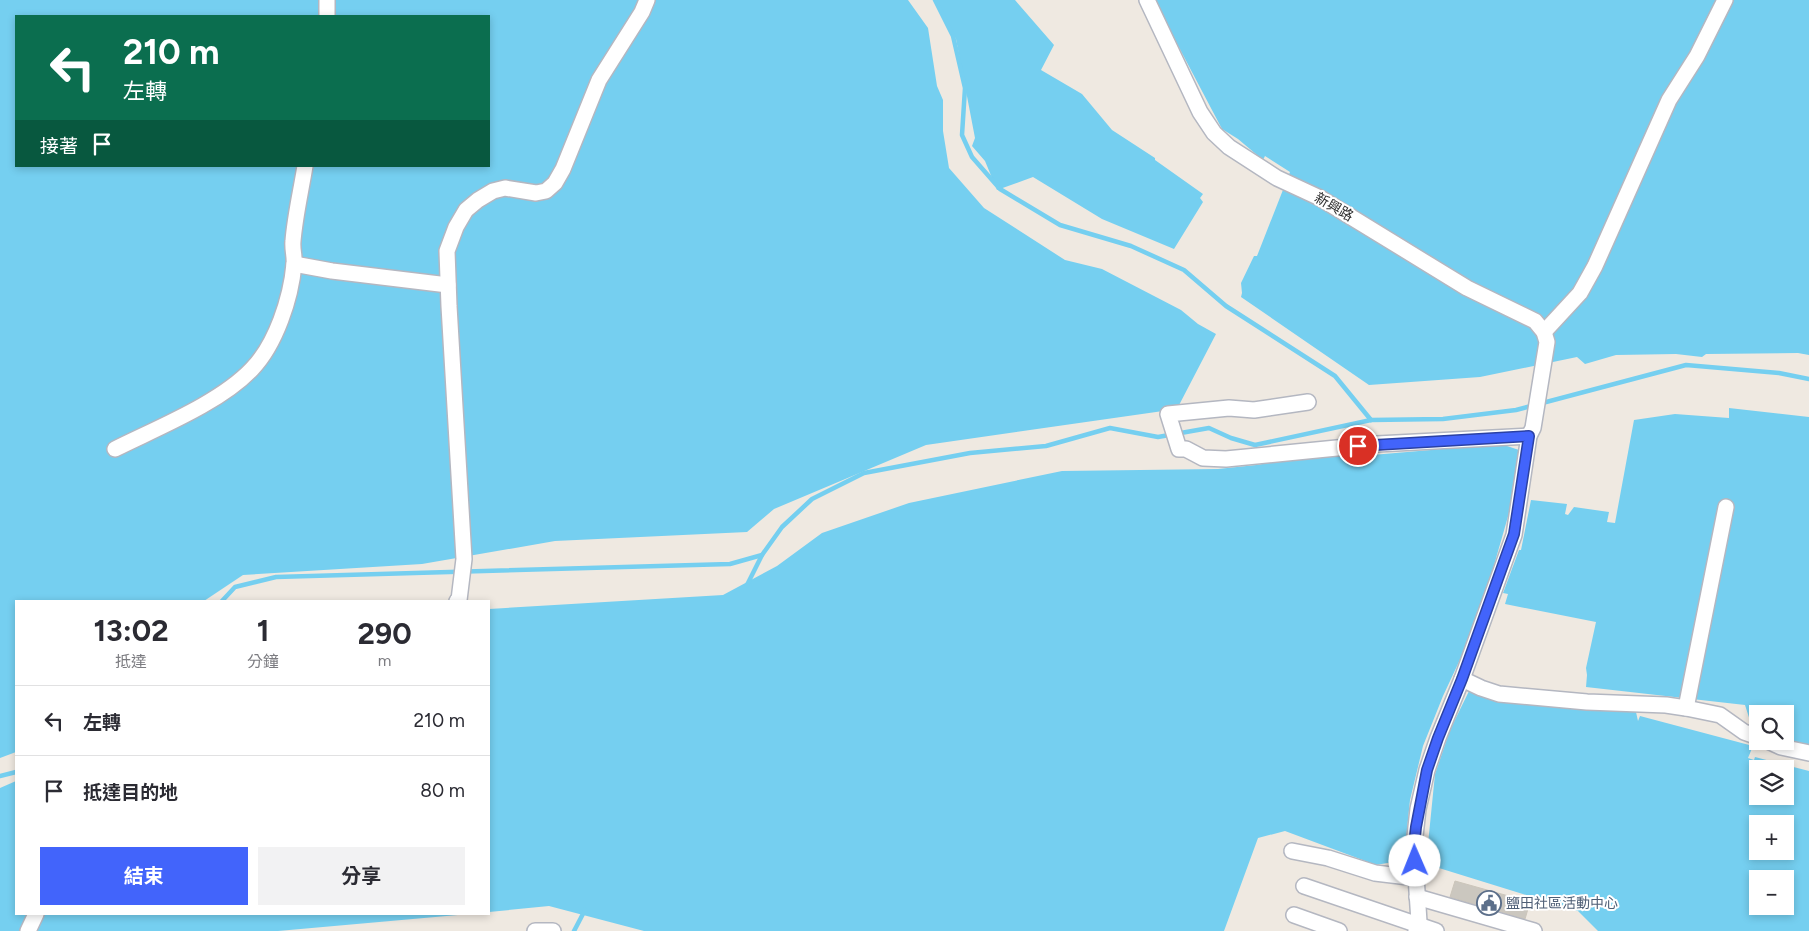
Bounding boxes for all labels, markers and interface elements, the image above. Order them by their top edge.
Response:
text: 210 m [123,31,220,73]
icon: left [40,35,105,100]
text: 左轉 [123,78,167,105]
icon: arrive [88,130,116,158]
text: 接著 [40,135,78,158]
street label: 新興路 [1312,189,1356,225]
pin [1337,425,1379,467]
icon: arrive [1344,432,1372,460]
text: 13:02 [93,612,169,649]
text: 1 [257,612,269,649]
text: 290 [357,615,412,652]
text: m [378,651,391,670]
text: 抵達 [115,652,147,671]
text: 分鐘 [247,652,279,671]
map controls [1749,705,1794,915]
button: search [1749,705,1794,750]
icon: left [40,707,68,735]
text: 210 m [413,709,465,732]
text: 左轉 [83,711,121,734]
button: layers [1749,760,1794,805]
icon: arrive [40,777,68,805]
text: 80 m [420,779,465,802]
text: 抵達目的地 [83,781,178,804]
button: + [1749,815,1794,860]
position arrow [1388,834,1440,886]
button: 結束 [40,847,248,905]
button: 分享 [258,847,465,905]
button: − [1749,870,1794,915]
public building icon: 鹽田社區活動中心 [1476,890,1502,916]
place label: 鹽田社區活動中心 [1506,895,1618,912]

